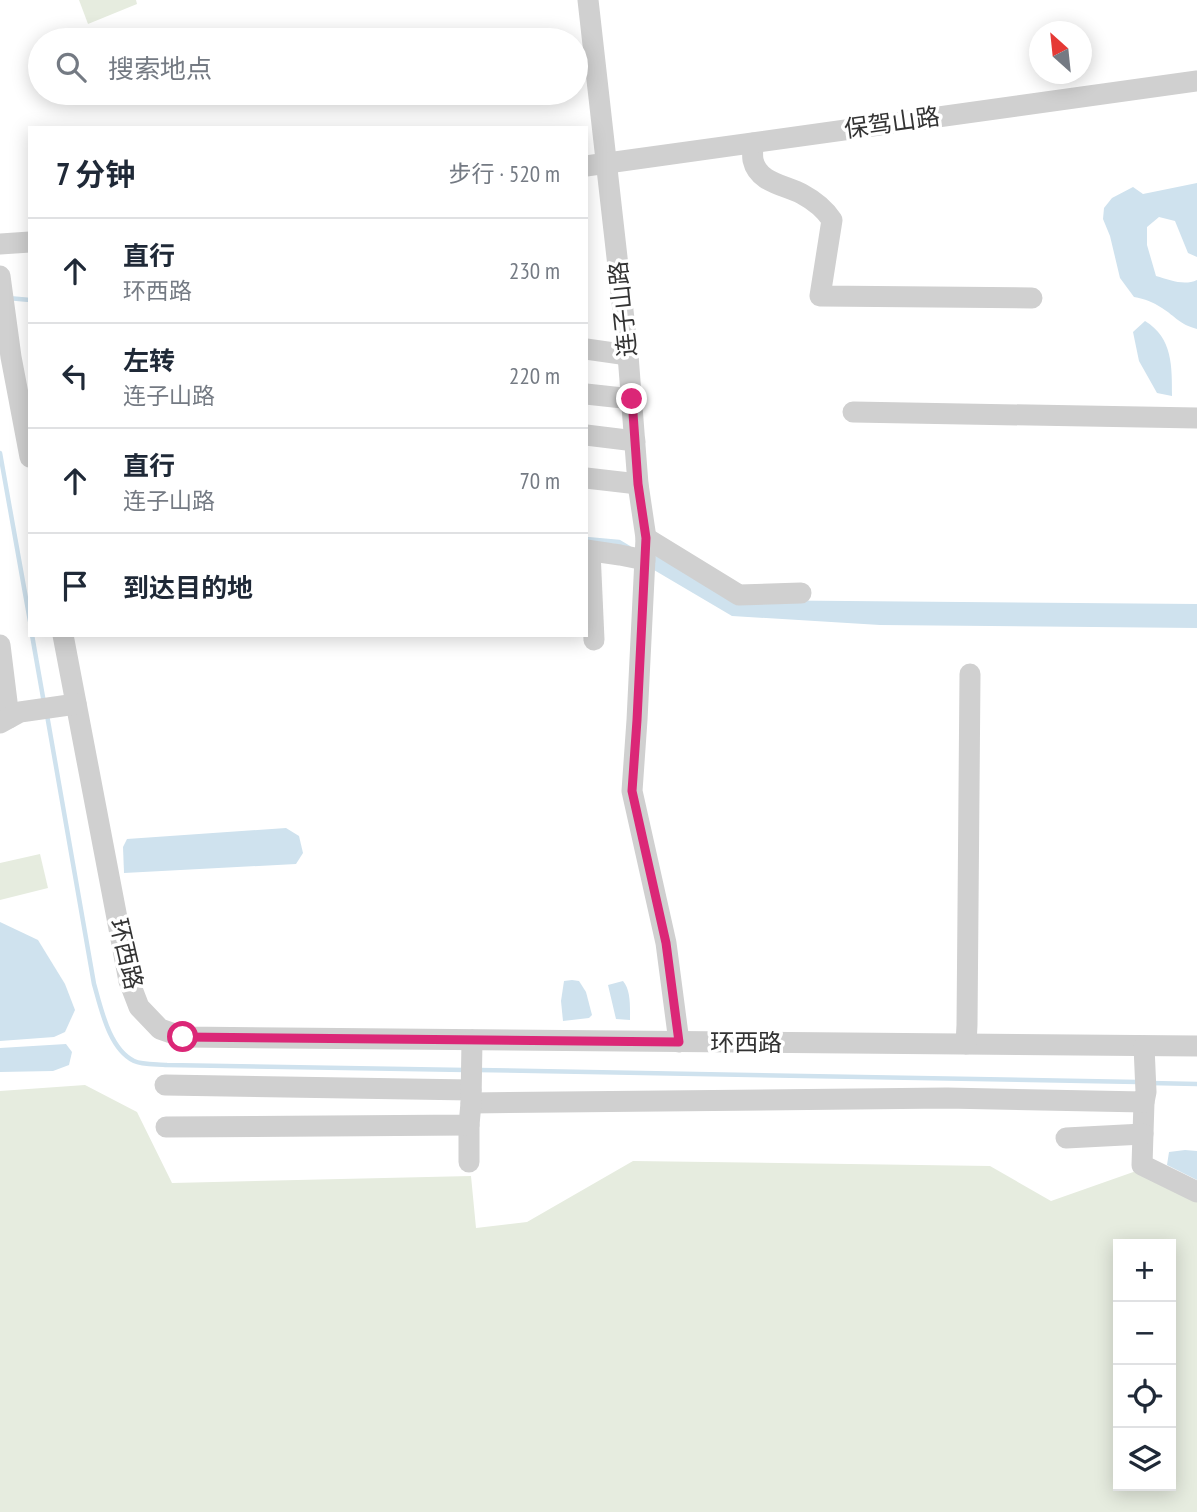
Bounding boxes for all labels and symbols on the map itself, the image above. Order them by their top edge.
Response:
north arrow [1029,21,1092,84]
street label: 保驾山路 [842,100,942,145]
street label: 连子山路 [602,260,643,358]
route end [616,383,647,414]
street label: 环西路 [103,915,150,992]
route start [167,1021,198,1052]
street label: 环西路 [710,1027,782,1058]

